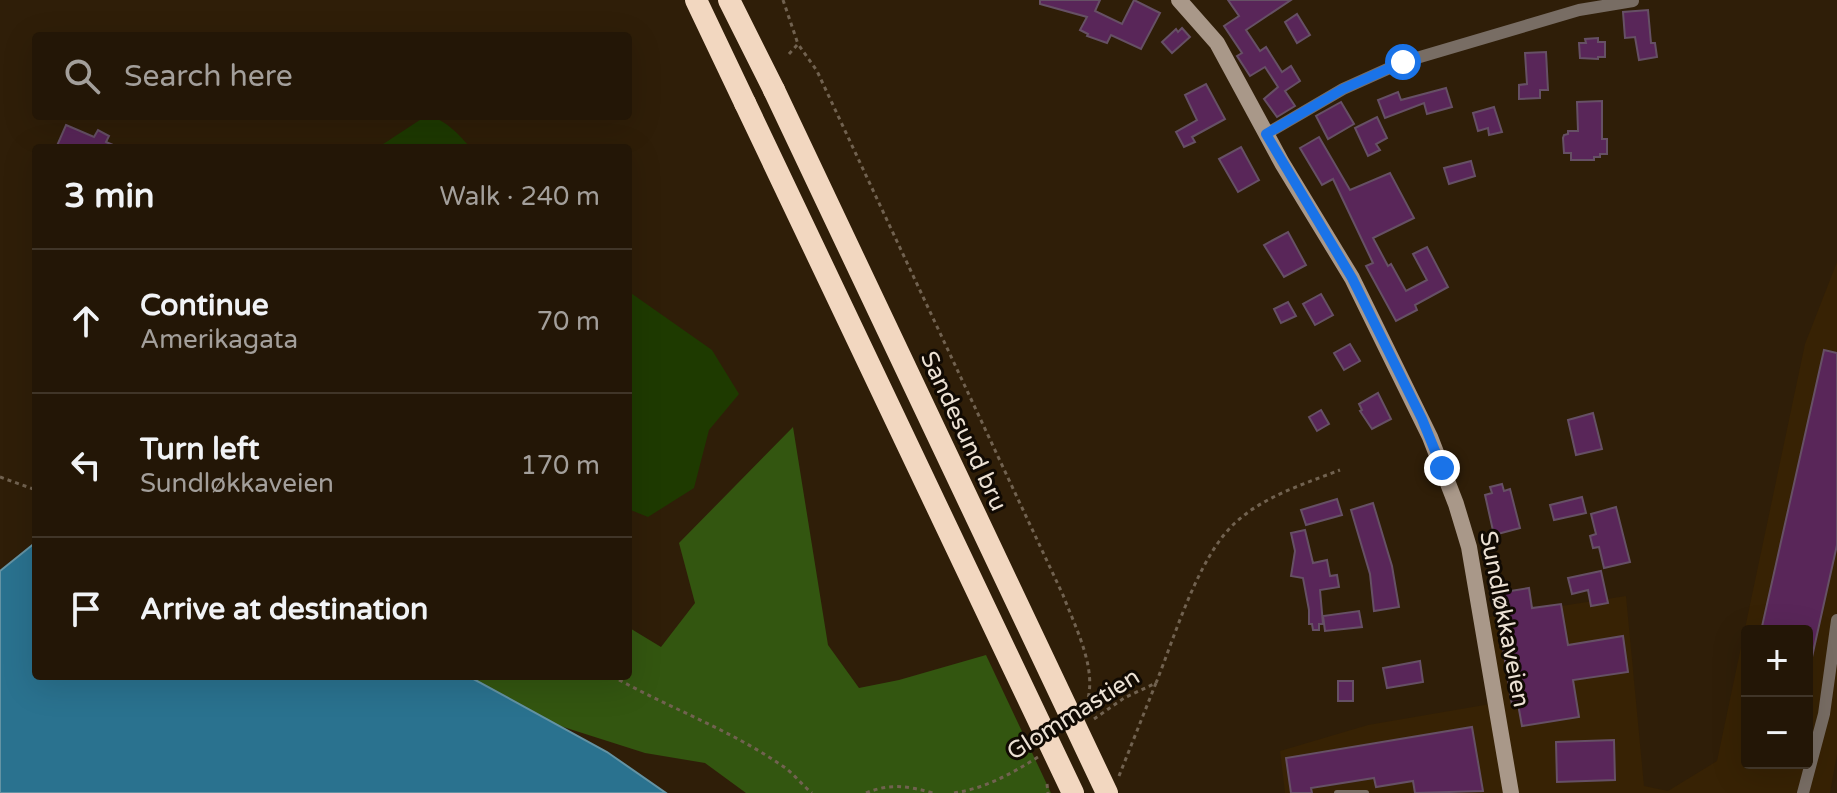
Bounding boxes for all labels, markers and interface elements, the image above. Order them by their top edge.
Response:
search box [32,32,632,120]
route start [1385,44,1421,80]
icon: search [60,54,104,98]
text: Search here [124,58,293,95]
text: 3 min [64,176,155,217]
text: Walk · 240 m [440,181,600,212]
text: Continue [140,287,269,324]
icon: ahead [64,299,108,343]
text: 70 m [537,306,600,337]
text: Amerikagata [140,324,298,355]
street label: Sandesund bru [914,347,1013,516]
text: Turn left [140,431,259,468]
icon: left [64,443,108,487]
text: 170 m [520,450,600,481]
route end [1424,450,1460,486]
text: Sundløkkaveien [140,468,334,499]
street label: Sundløkkaveien [1473,528,1536,710]
icon: arrive [64,587,108,631]
text: Arrive at destination [140,591,428,628]
map controls [1741,625,1813,769]
button: + [1741,625,1813,697]
street label: Glommastien [1002,662,1145,767]
button: − [1741,697,1813,769]

